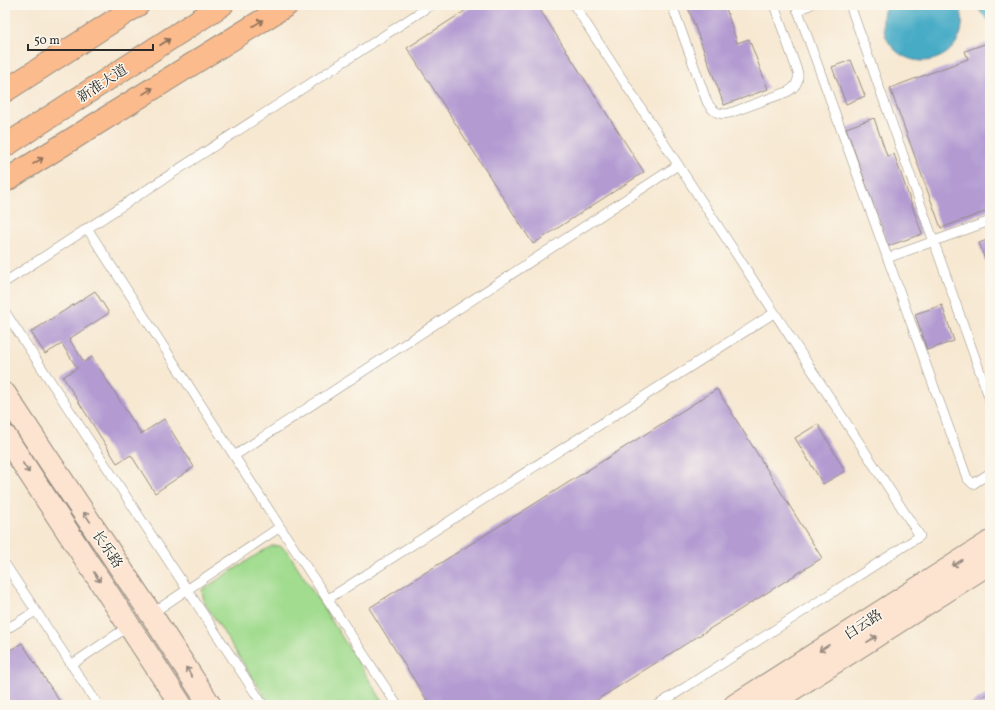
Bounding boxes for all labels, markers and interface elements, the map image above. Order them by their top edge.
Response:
one-way arrow [252,18,264,26]
scale bar [28,26,153,52]
text: 50 m [34,33,60,49]
one-way arrow [159,38,170,46]
street label: 新淮大道 [74,61,131,107]
one-way arrow [142,87,154,95]
one-way arrow [32,157,43,165]
one-way arrow [22,462,30,473]
one-way arrow [83,512,91,523]
street label: 长乐路 [87,527,126,573]
one-way arrow [952,559,963,567]
one-way arrow [93,571,101,582]
street label: 白云路 [841,606,887,645]
one-way arrow [866,634,878,642]
one-way arrow [819,644,830,652]
one-way arrow [185,667,193,678]

